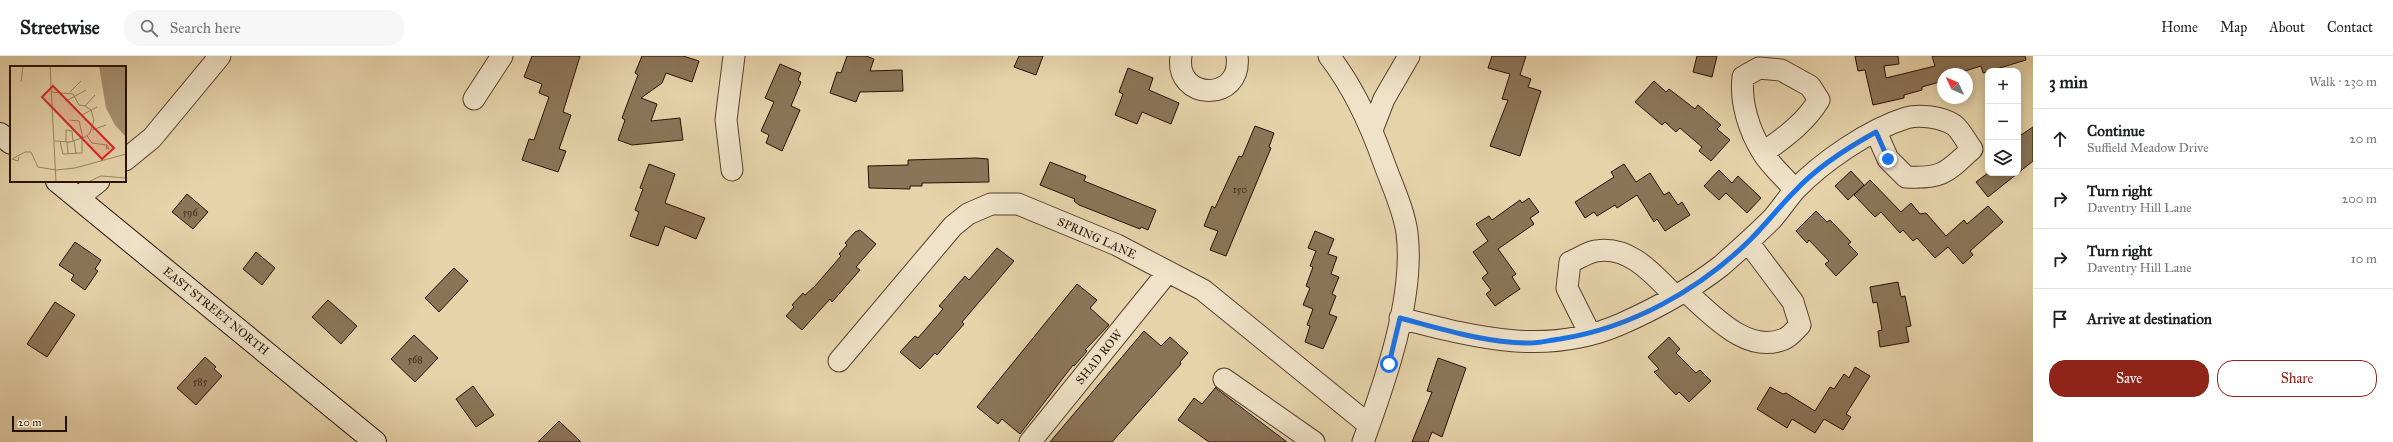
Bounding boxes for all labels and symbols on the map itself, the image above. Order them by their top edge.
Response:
inset map [10,66,126,182]
north arrow [1937,68,1973,104]
route end [1879,150,1897,168]
house number: 150 [1233,184,1247,196]
house number: 596 [182,207,198,219]
street label: SPRING LANE [1055,214,1139,262]
street label: EAST STREET NORTH [160,264,272,358]
street label: SHAD ROW [1073,326,1126,387]
house number: 568 [407,354,423,366]
route start [1380,355,1398,373]
house number: 585 [193,376,208,388]
scale bar [12,414,67,433]

